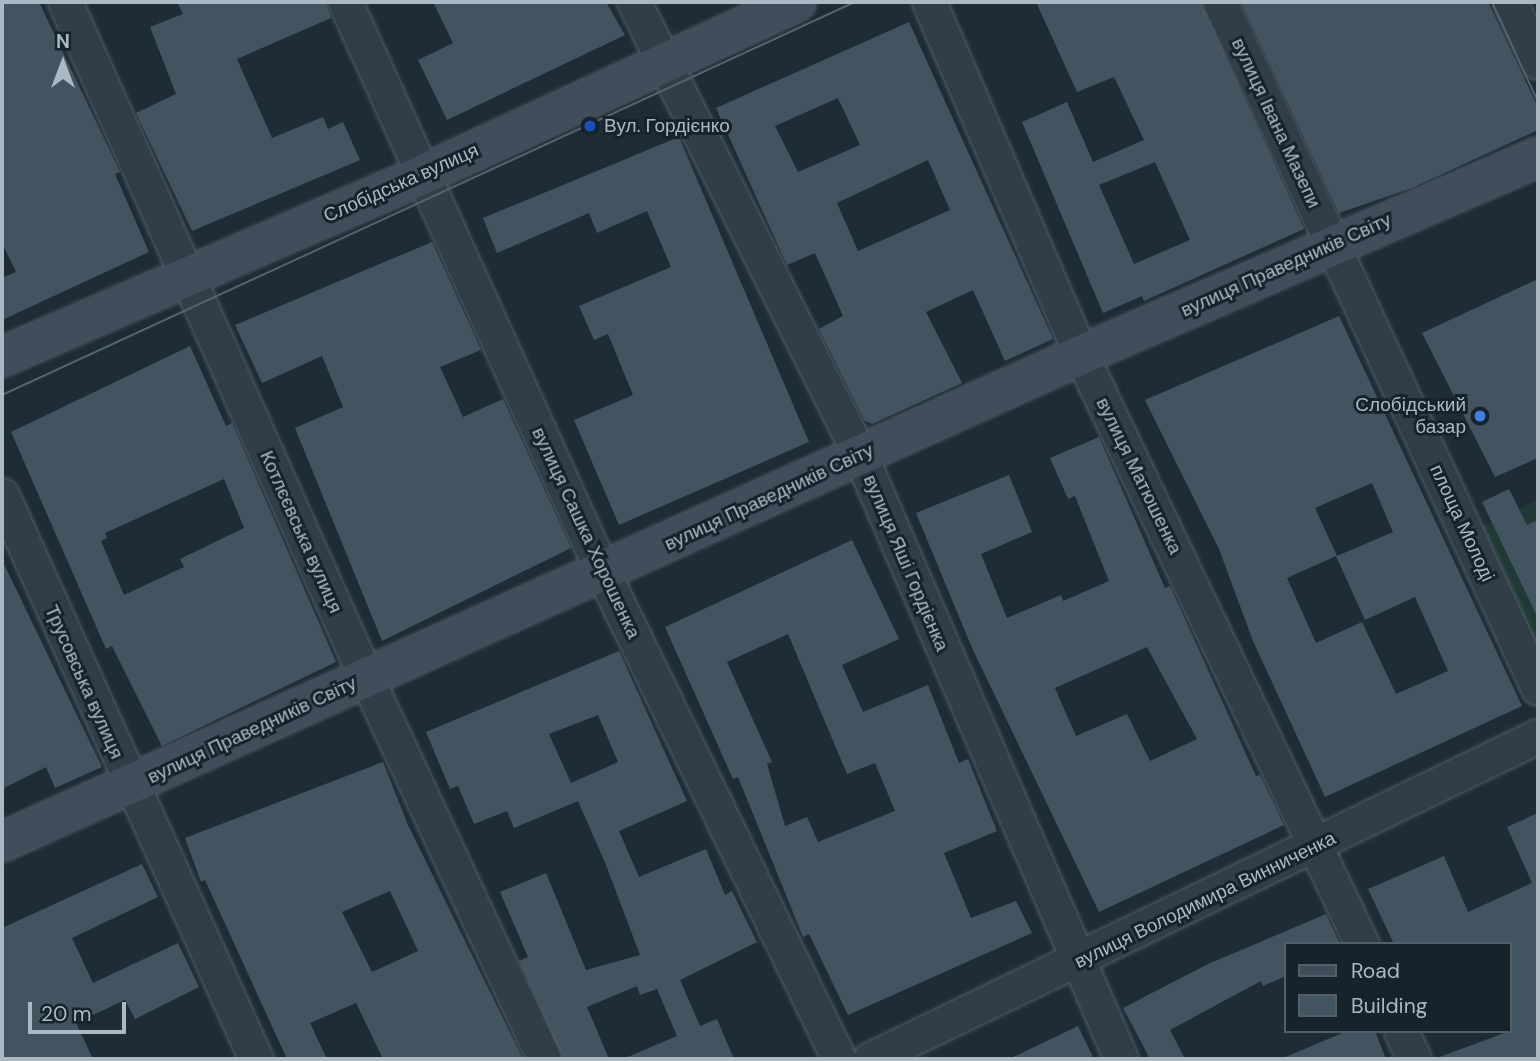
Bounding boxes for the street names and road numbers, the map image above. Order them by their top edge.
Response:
street label: вулиця Івана Мазепи [1227,34,1325,212]
street label: Слобідська вулиця [320,139,482,227]
street label: вулиця Праведників Світу [1177,208,1395,322]
street label: вулиця Матюшенка [1091,394,1187,558]
street label: вулиця Сашка Хорошенка [527,424,645,642]
street label: вулиця Праведників Світу [661,439,877,555]
street label: Котлєєвська вулиця [255,447,347,617]
street label: площа Молоді [1425,461,1499,585]
street label: вулиця Яші Гордієнка [858,471,954,655]
street label: Трусовська вулиця [40,602,128,762]
street label: вулиця Праведників Світу [144,672,360,788]
street label: вулиця Володимира Винниченка [1071,827,1339,973]

